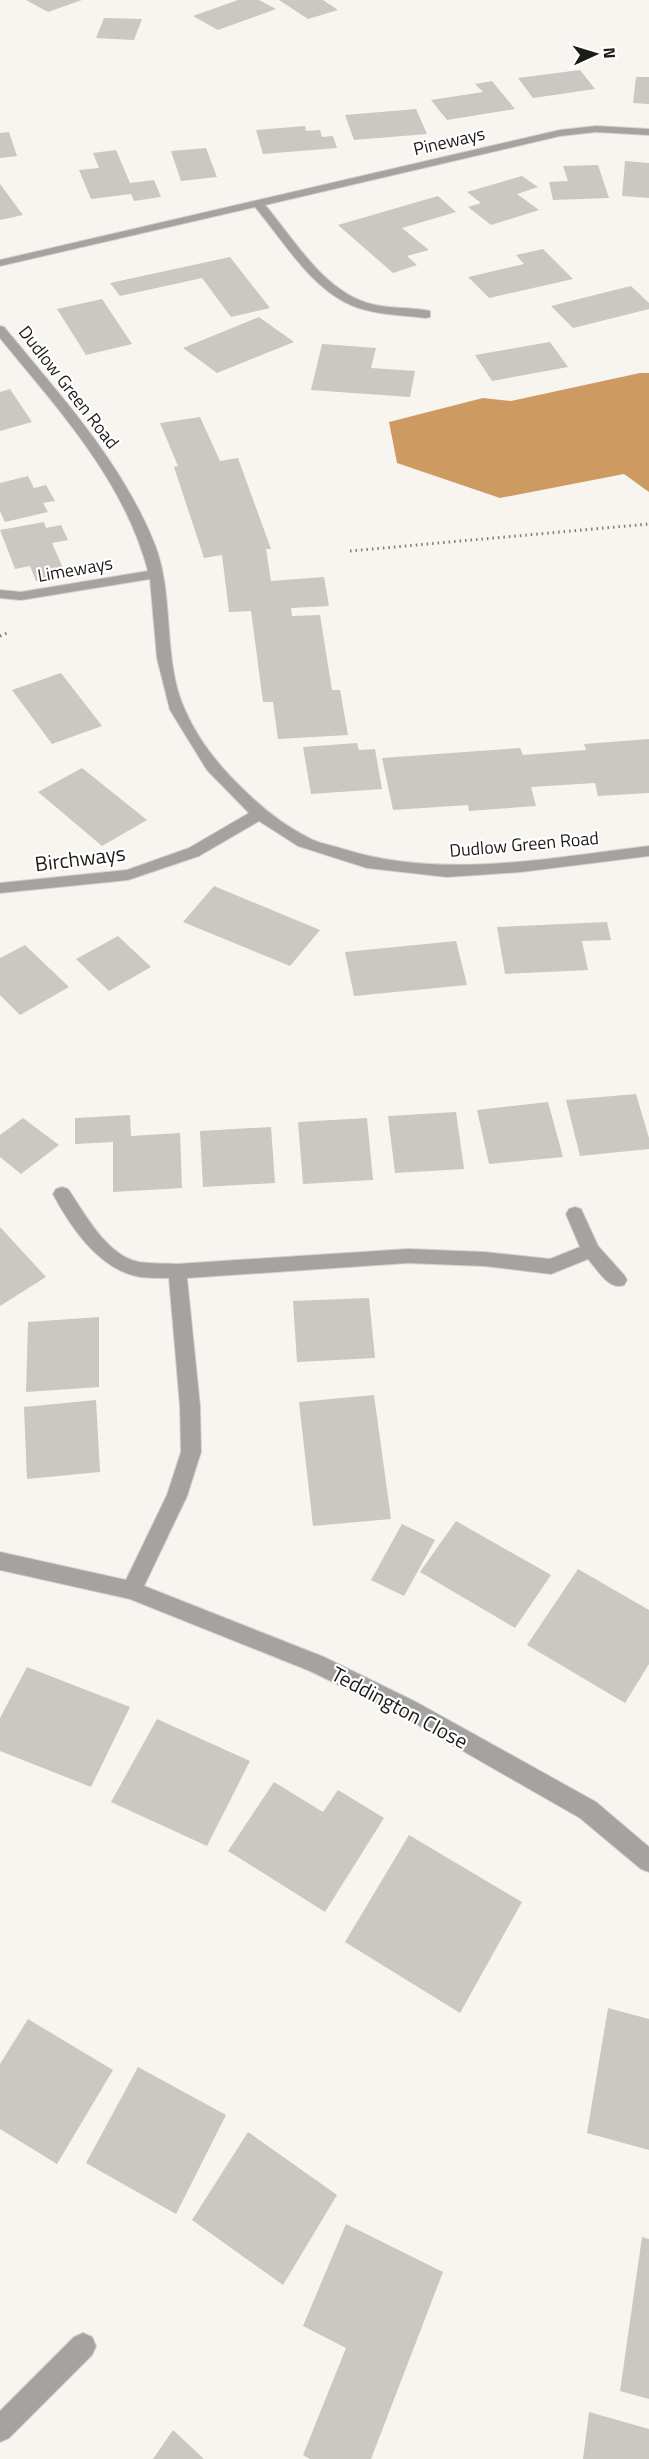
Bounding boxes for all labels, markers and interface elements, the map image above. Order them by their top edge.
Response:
north arrow [565,24,625,84]
text: N [598,47,622,59]
street label: Pineways [411,120,487,162]
street label: Dudlow Green Road [12,320,126,454]
street label: Limeways [35,549,115,589]
street label: Dudlow Green Road [448,824,600,864]
street label: Birchways [33,837,127,879]
street label: Teddington Close [326,1657,474,1757]

